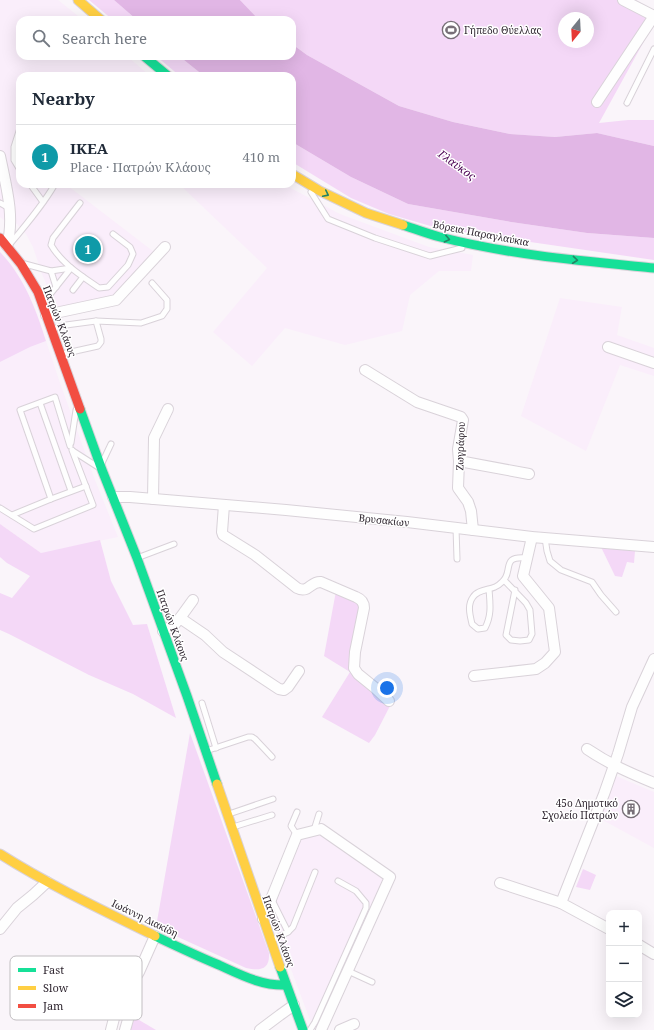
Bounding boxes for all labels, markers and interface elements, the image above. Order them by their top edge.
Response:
north arrow [558,12,594,48]
search box [16,16,296,60]
sports icon: Γήπεδο Θύελλας [441,20,461,40]
place label: Γήπεδο Θύελλας [464,23,541,37]
icon: search [30,27,52,49]
text: Search here [62,28,147,48]
text: Nearby [32,87,95,110]
text: IKEA [70,138,108,158]
water label: Γλαύκος [435,145,480,184]
text: 1 [41,148,49,166]
text: 410 m [243,148,280,166]
text: Place · Πατρών Κλάους [70,158,211,176]
one-way arrow [321,189,329,197]
street label: Βόρεια Παραγλαύκια [432,217,531,249]
pin: 1 [75,234,101,264]
one-way arrow [444,235,450,243]
one-way arrow [572,255,578,264]
street label: Πατρών Κλάους [40,283,80,359]
street label: Ζωγράφου [452,421,468,471]
street label: Βρυσακίων [358,510,410,530]
street label: Πατρών Κλάους [154,587,193,663]
your location [377,678,397,698]
place label: 45ο Δημοτικό Σχολείο Πατρών [542,796,618,822]
building icon: 45ο Δημοτικό Σχολείο Πατρών [621,799,641,819]
street label: Πατρών Κλάους [260,893,299,969]
street label: Ιωάννη Διακίδη [109,896,181,940]
map controls [606,910,642,1018]
button: + [606,910,642,946]
button: − [606,946,642,982]
legend [10,956,142,1020]
text: Fast [43,962,64,977]
text: Slow [43,980,69,995]
button: layers [606,982,642,1018]
text: Jam [42,998,64,1013]

